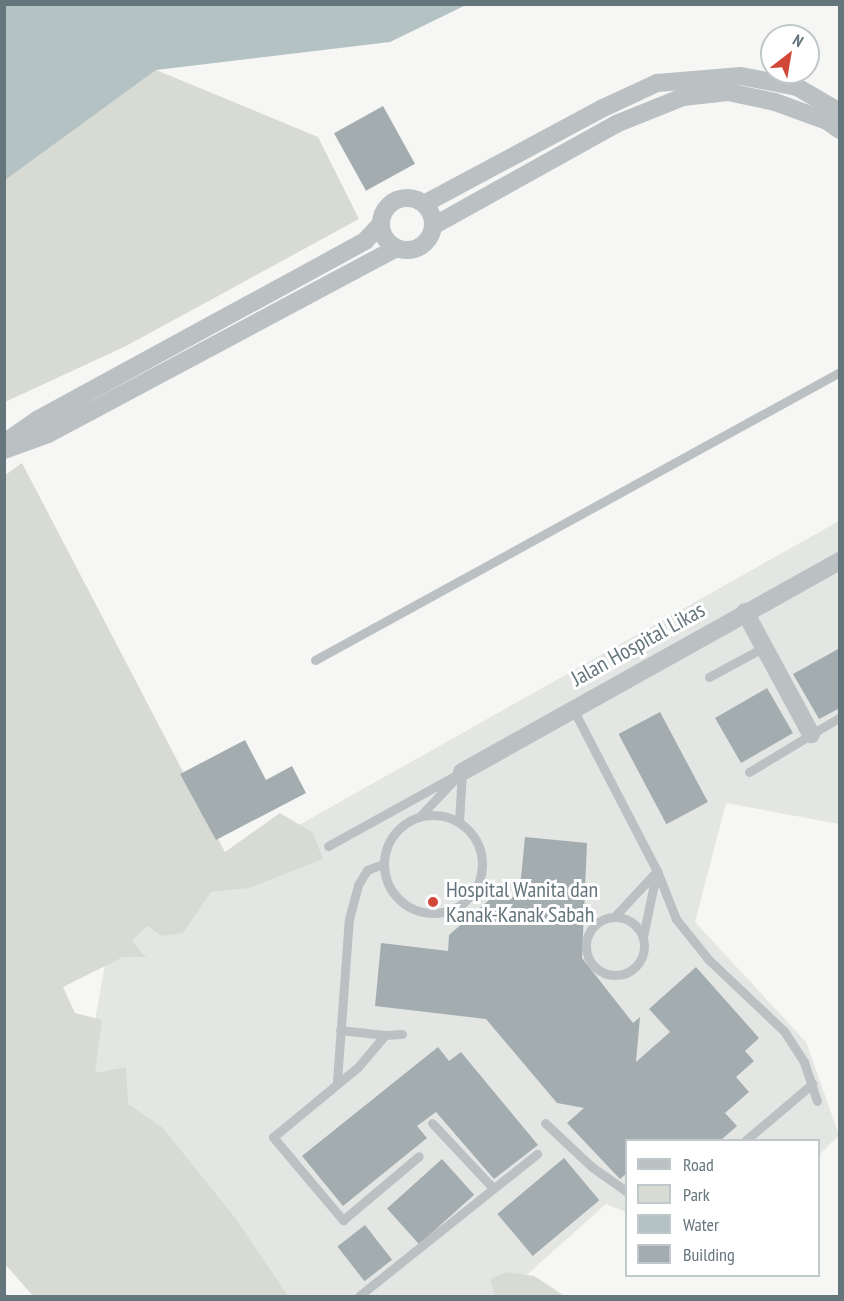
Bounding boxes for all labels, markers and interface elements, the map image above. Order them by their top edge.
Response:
north arrow [760,24,820,84]
text: N [789,29,807,51]
street label: Jalan Hospital Likas [567,596,709,692]
place label: Hospital Wanita dan Kanak-Kanak Sabah [446,876,598,927]
marker: Hospital Wanita dan Kanak-Kanak Sabah [424,893,442,911]
legend [625,1139,820,1277]
text: Road [683,1153,714,1176]
text: Park [683,1183,710,1206]
text: Water [683,1213,719,1236]
text: Building [683,1243,735,1266]

